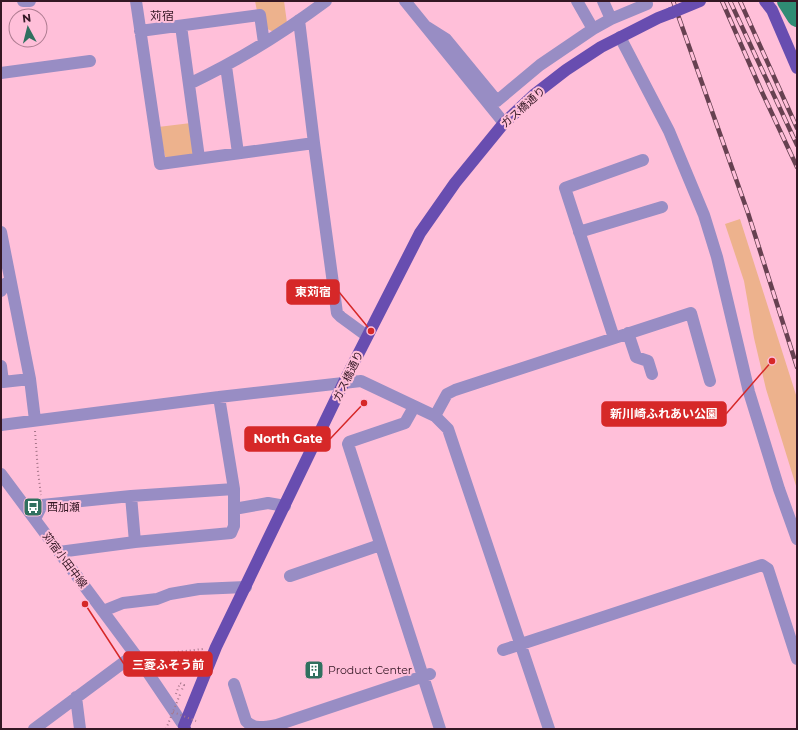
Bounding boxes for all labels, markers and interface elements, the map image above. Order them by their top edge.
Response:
north arrow [8,8,48,48]
district label: 苅宿 [150,8,174,23]
text: N [22,11,32,26]
street label: ガス橋通り [498,83,548,131]
callout: 東苅宿 [287,280,339,304]
text: 東苅宿 [295,284,331,299]
street label: ガス橋通り [330,348,366,404]
callout: 新川崎ふれあい公園 [602,402,726,426]
text: 新川崎ふれあい公園 [610,406,718,421]
callout: North Gate [245,427,330,451]
text: North Gate [253,431,323,446]
bus stop icon: 西加瀬 [22,496,44,518]
place label: 西加瀬 [47,500,80,514]
street label: 苅宿小田中線 [40,529,90,591]
callout: 三菱ふそう前 [124,652,212,676]
text: 三菱ふそう前 [132,657,204,672]
building icon: Product Center [303,659,325,681]
place label: Product Center [328,663,412,677]

